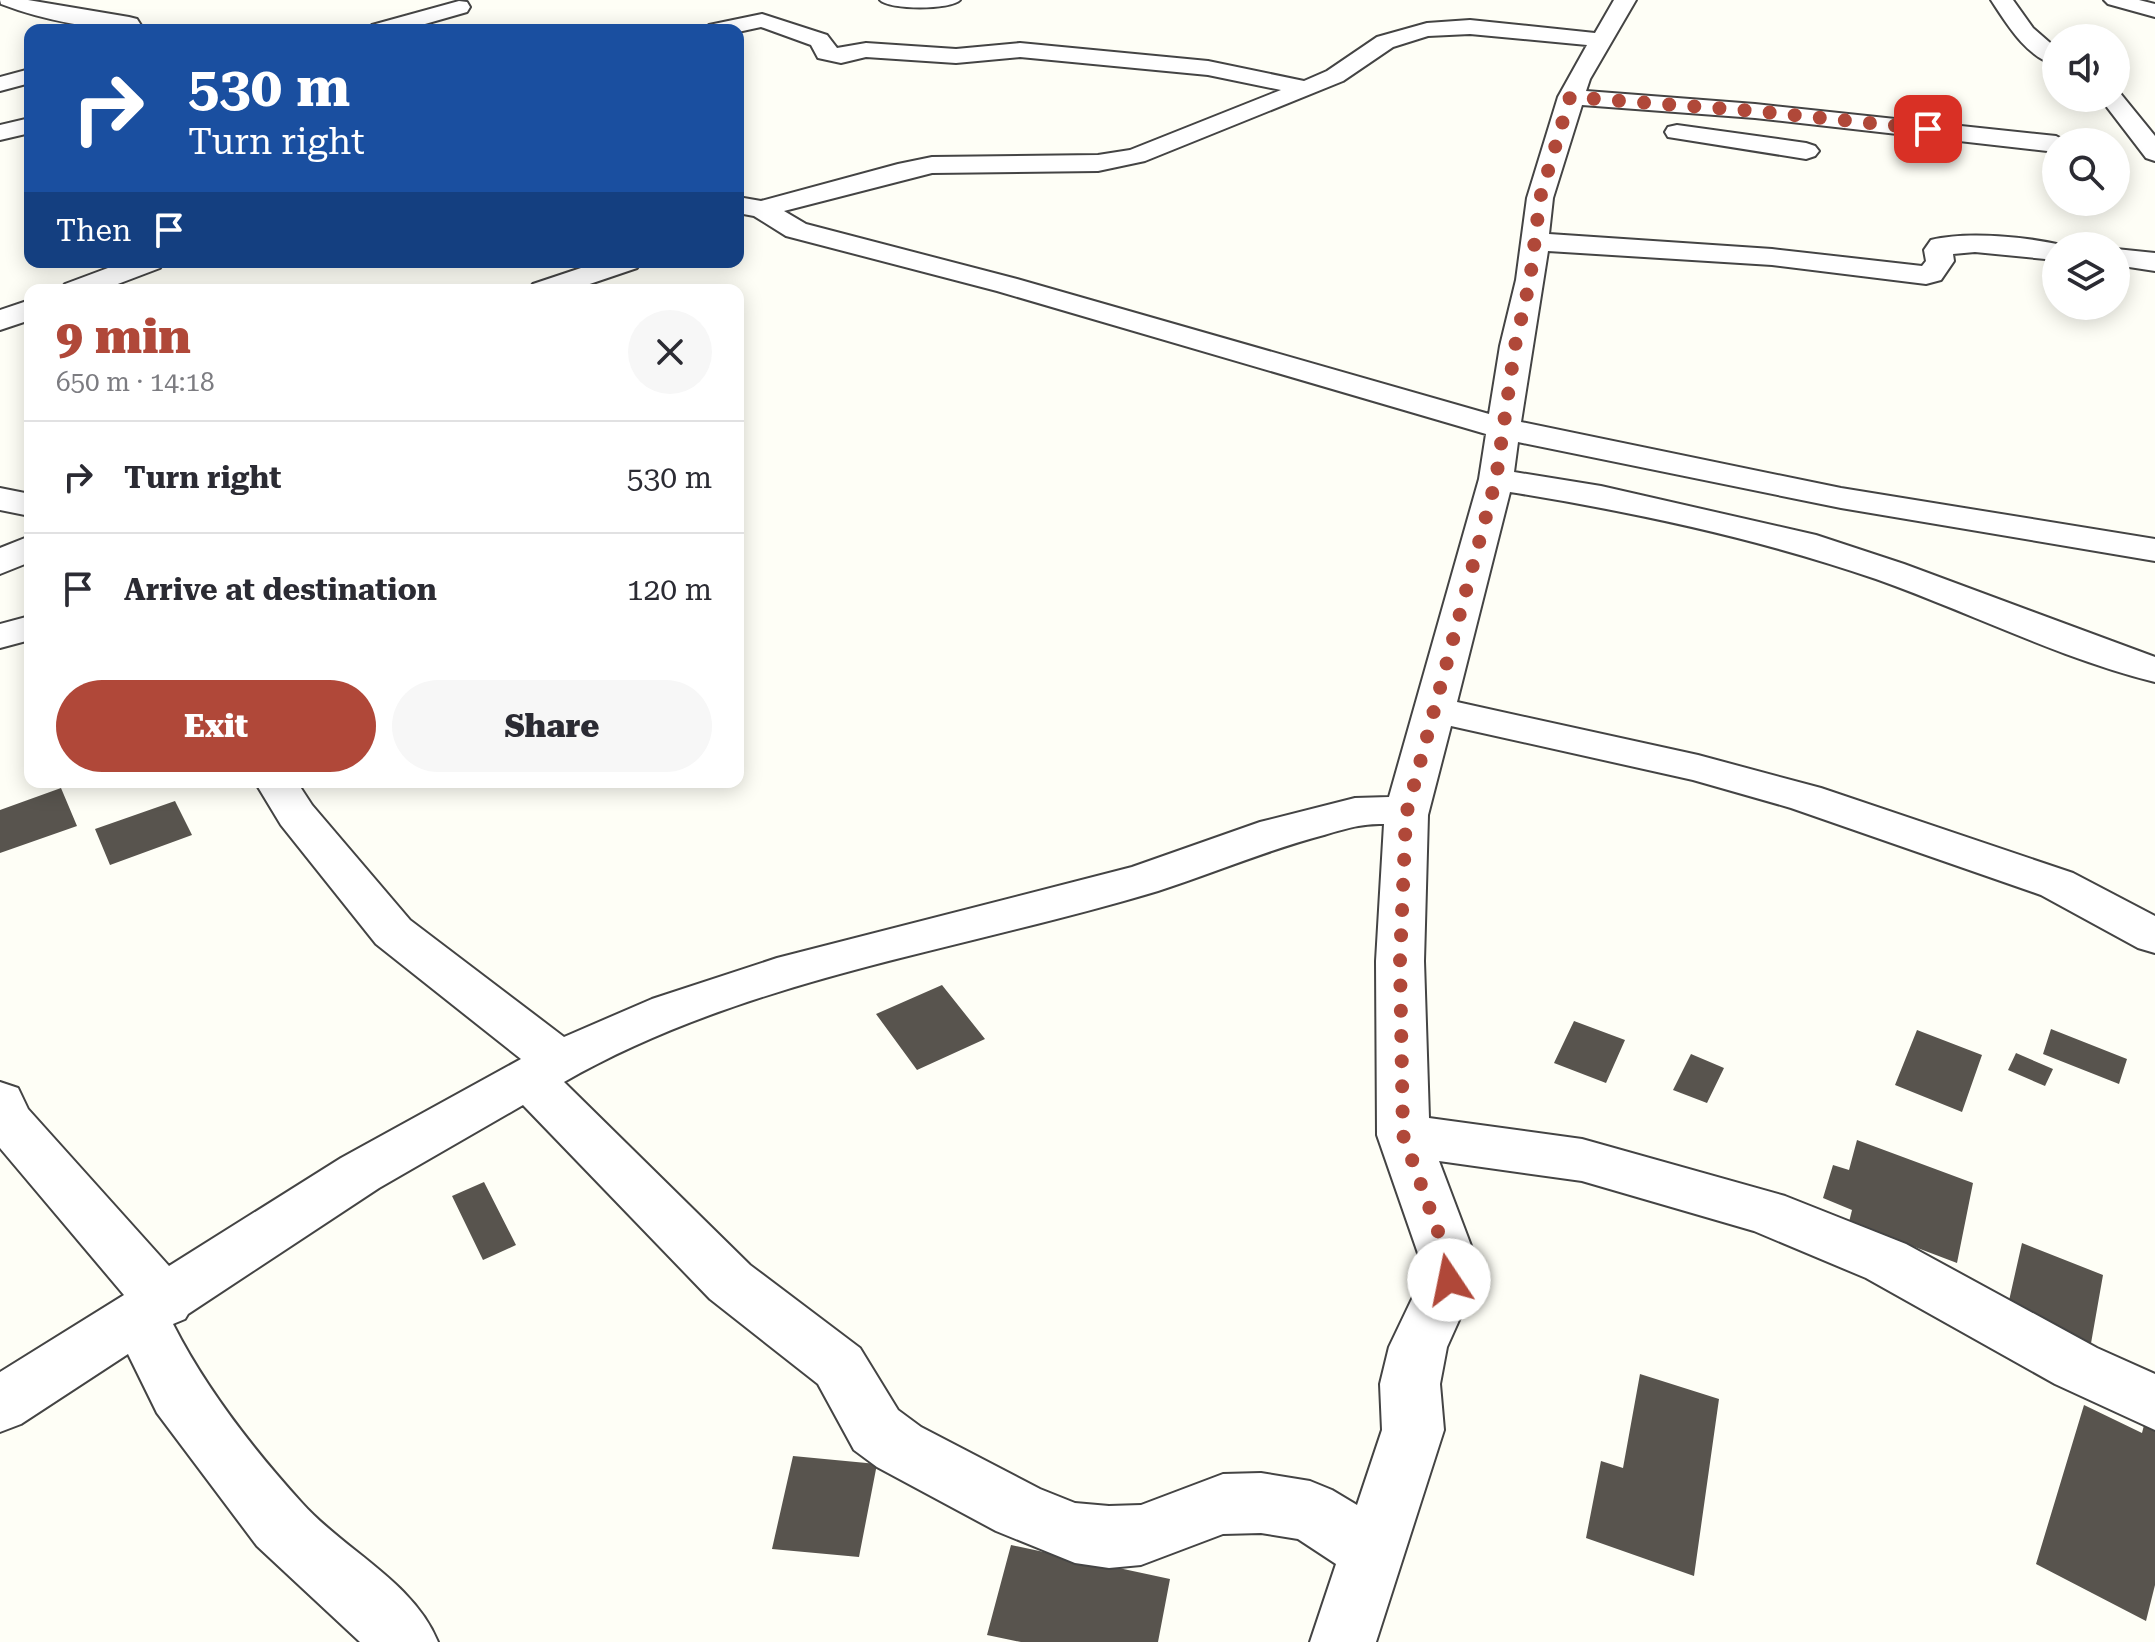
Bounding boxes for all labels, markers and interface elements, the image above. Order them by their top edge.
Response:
map controls [2042,24,2130,320]
button: sound [2042,24,2130,112]
text: 530 m [188,54,350,120]
icon: right [56,56,160,160]
pin [1894,95,1962,163]
icon: arrive [1906,107,1950,151]
text: Turn right [188,121,365,163]
button: search [2042,128,2130,216]
icon: arrive [147,208,191,252]
text: Then [56,213,131,248]
button: layers [2042,232,2130,320]
text: 9 min [56,309,191,365]
button: close [628,310,712,394]
text: 650 m · 14:18 [56,367,215,397]
icon: right [56,455,100,499]
text: Turn right [124,460,281,495]
text: 530 m [627,460,712,495]
icon: arrive [56,567,100,611]
text: Arrive at destination [124,572,437,607]
text: 120 m [627,572,712,607]
button: Exit [56,680,376,772]
button: Share [392,680,712,772]
position arrow [1407,1238,1491,1322]

